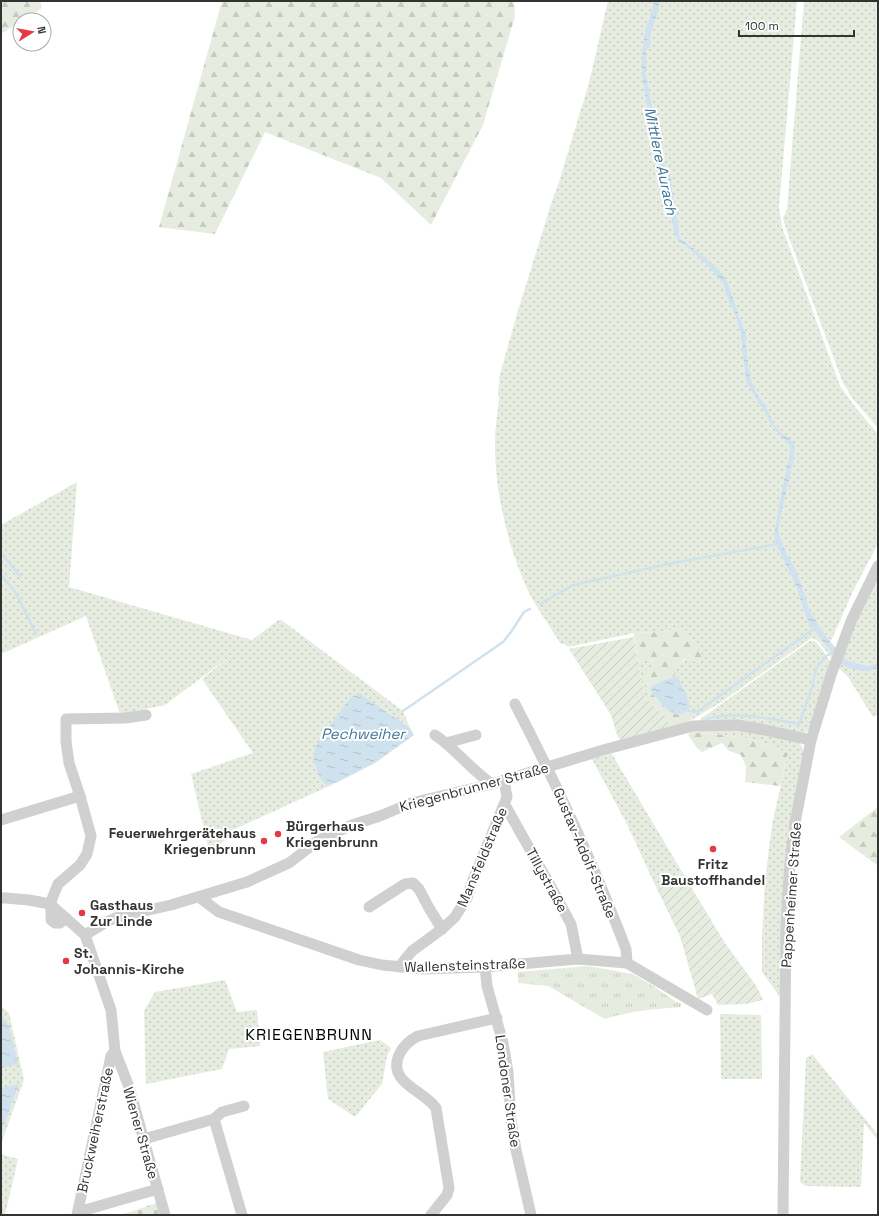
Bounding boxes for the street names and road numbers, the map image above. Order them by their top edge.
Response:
street label: Kriegenbrunner Straße [397,758,551,816]
street label: Gustav-Adolf-Straße [549,785,621,921]
street label: Mansfeldstraße [453,805,511,909]
street label: Pappenheimer Straße [777,822,805,968]
street label: Tillystraße [522,845,572,915]
street label: Wallensteinstraße [404,954,526,976]
street label: Londoner Straße [491,1034,525,1148]
street label: Bruckweiherstraße [73,1066,117,1194]
street label: Wiener Straße [119,1085,163,1181]

